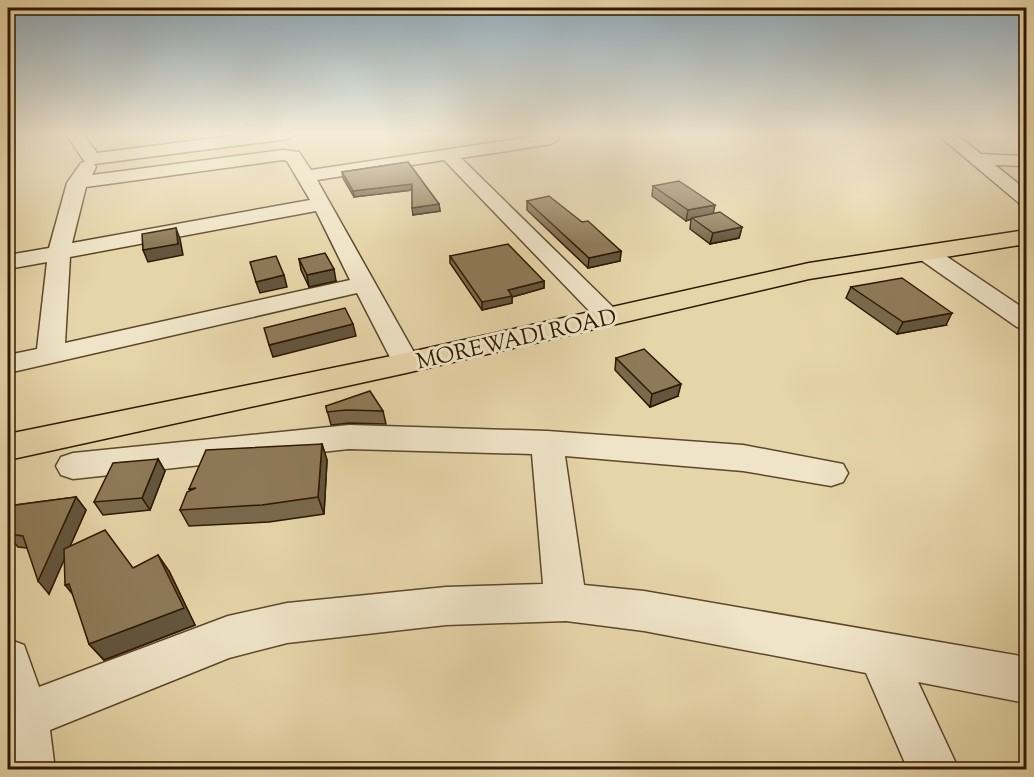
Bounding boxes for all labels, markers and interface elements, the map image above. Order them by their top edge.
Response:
street label: MOREWADI ROAD [413,302,620,380]

